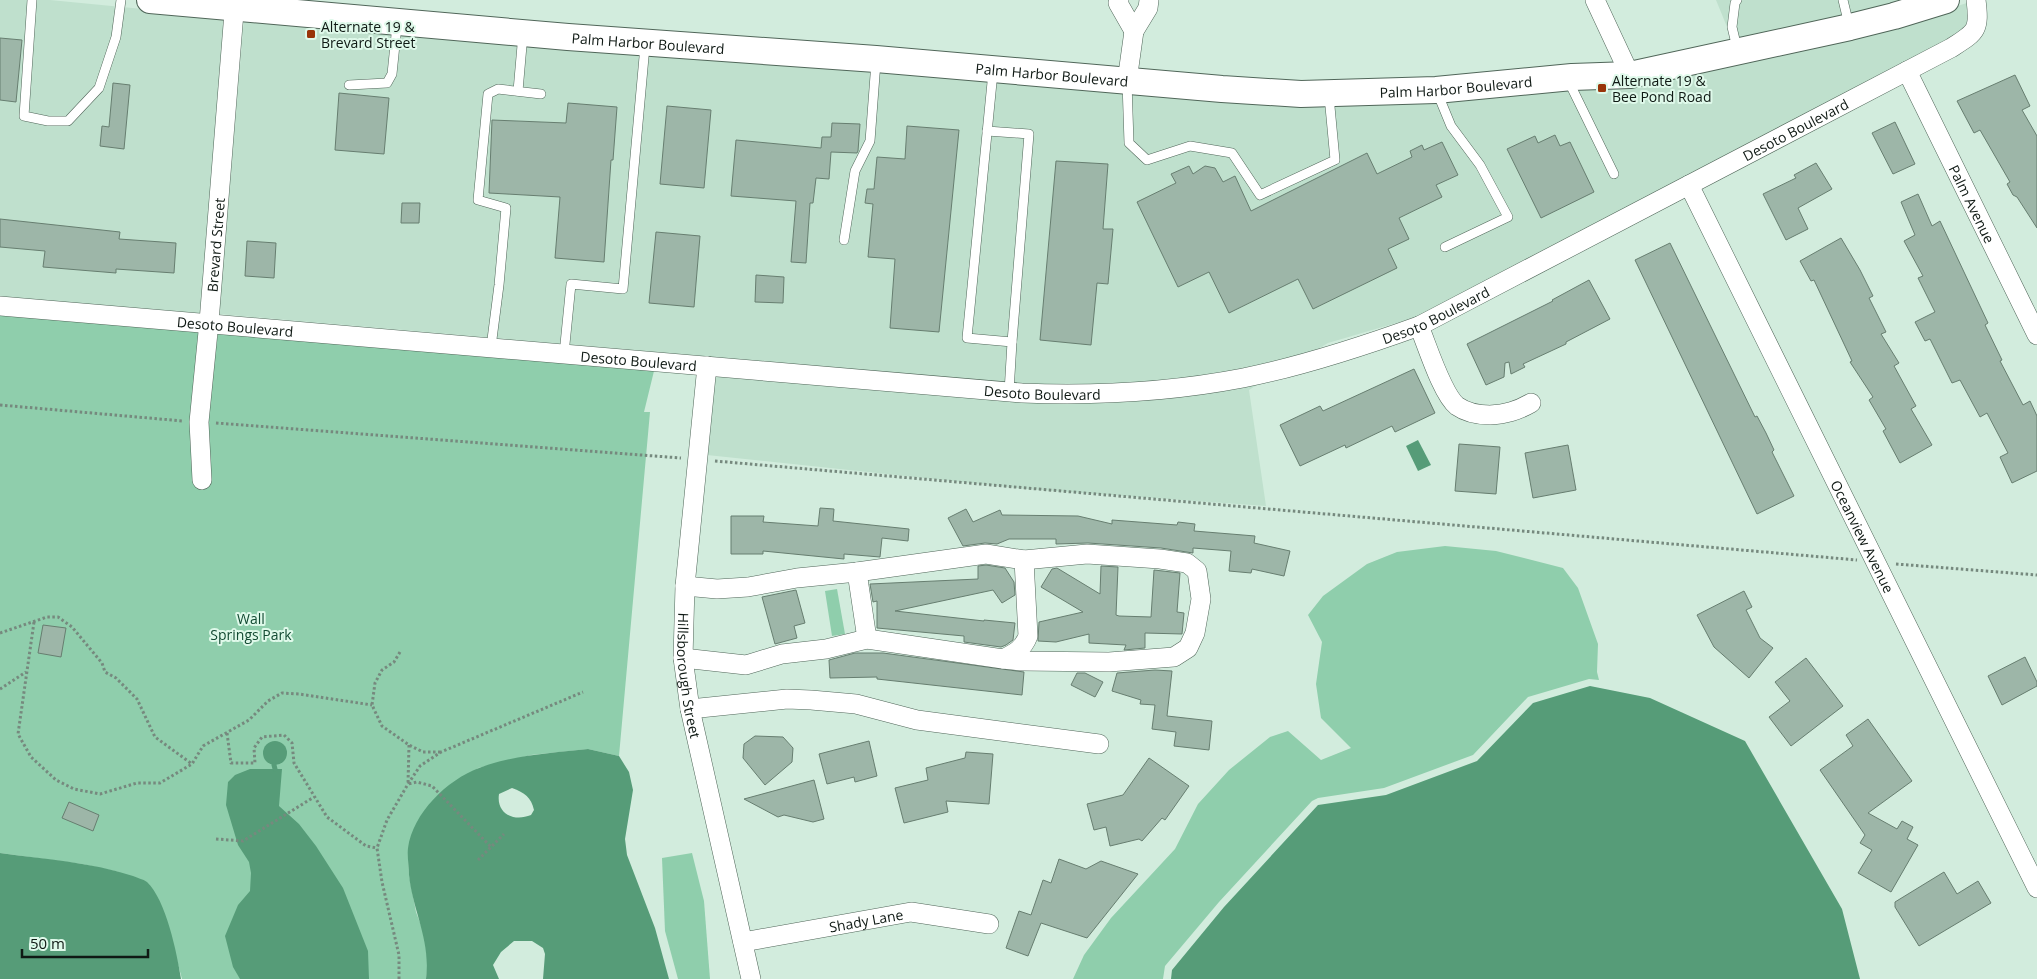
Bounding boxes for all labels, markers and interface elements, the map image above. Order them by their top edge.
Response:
place label: Alternate 19 & Brevard Street [321,17,415,52]
marker: Alternate 19 & Brevard Street [305,28,317,40]
street label: Palm Harbor Boulevard [571,28,725,58]
street label: Palm Harbor Boulevard [975,58,1129,90]
street label: Palm Harbor Boulevard [1379,71,1533,101]
place label: Alternate 19 & Bee Pond Road [1612,71,1711,106]
marker: Alternate 19 & Bee Pond Road [1596,82,1608,94]
street label: Desoto Boulevard [1739,94,1851,165]
street label: Palm Avenue [1945,161,2000,246]
street label: Brevard Street [202,197,229,293]
street label: Desoto Boulevard [1379,281,1493,348]
street label: Desoto Boulevard [176,312,294,340]
street label: Desoto Boulevard [580,346,698,375]
street label: Desoto Boulevard [983,380,1101,403]
street label: Oceanview Avenue [1827,477,1899,596]
park label: Wall Springs Park [210,609,292,644]
street label: Hillsborough Street [673,612,706,740]
street label: Shady Lane [828,904,905,936]
scale bar [22,926,149,958]
text: 50 m [30,933,65,953]

